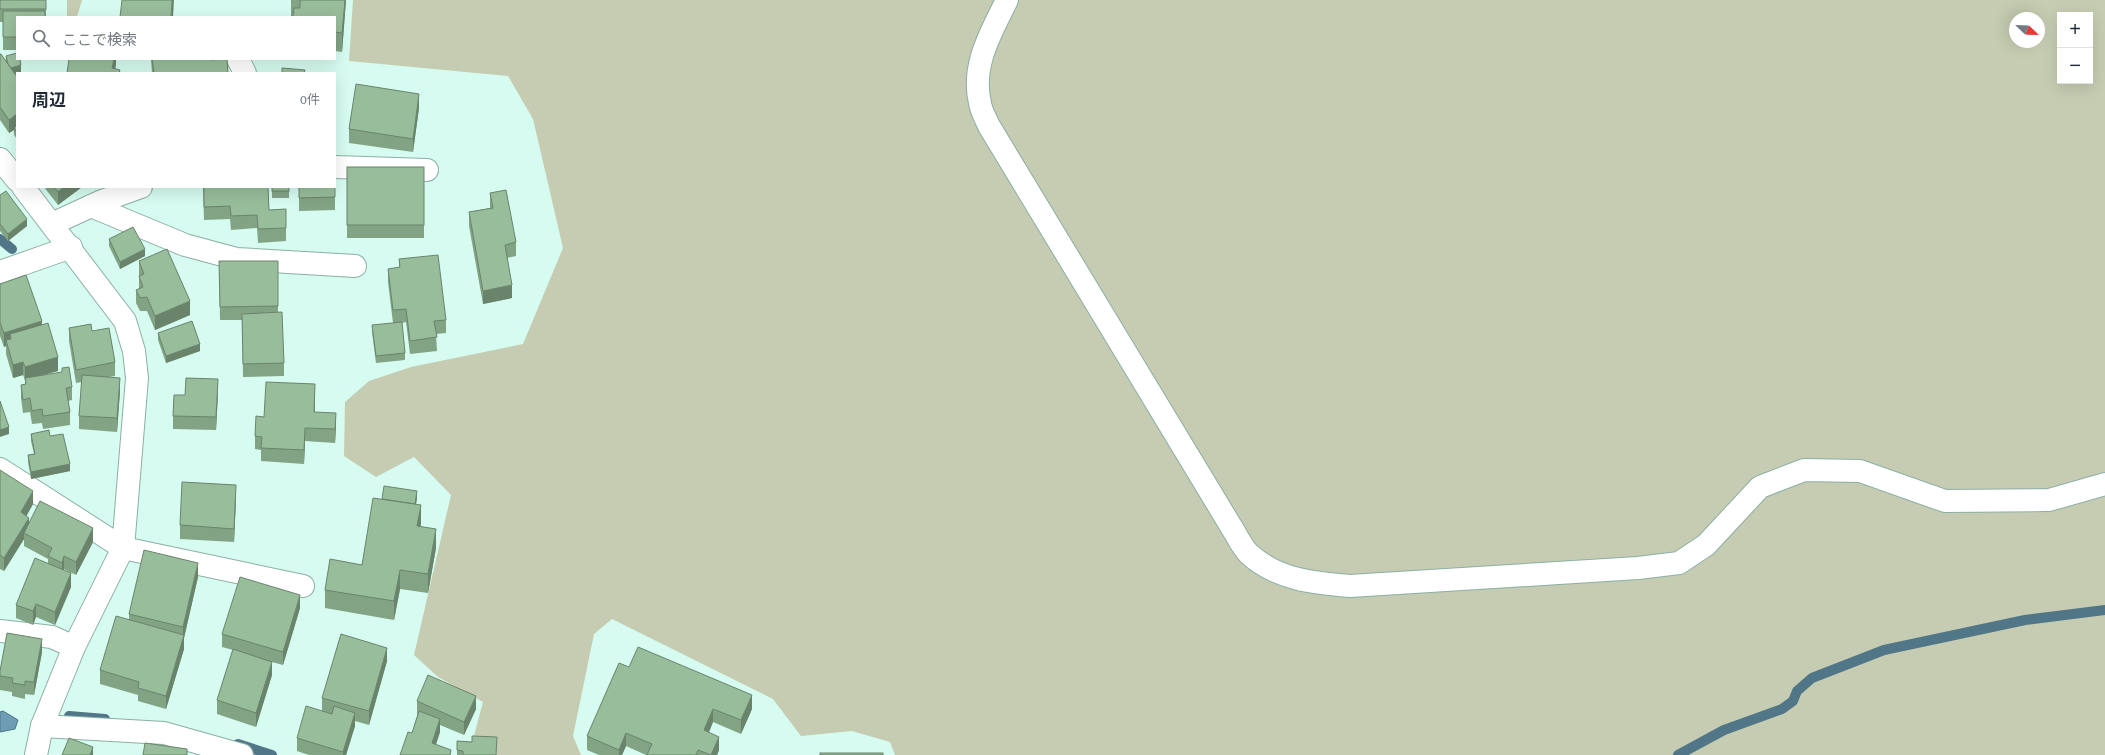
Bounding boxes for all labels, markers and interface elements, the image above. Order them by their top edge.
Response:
north arrow [2009,12,2045,48]
map controls [2057,12,2093,84]
button: + [2057,12,2093,48]
search box [16,16,336,60]
icon: search [30,27,52,49]
text: ここで検索 [62,32,137,48]
button: − [2057,48,2093,84]
text: 周辺 [32,91,66,110]
text: 0件 [300,92,320,107]

